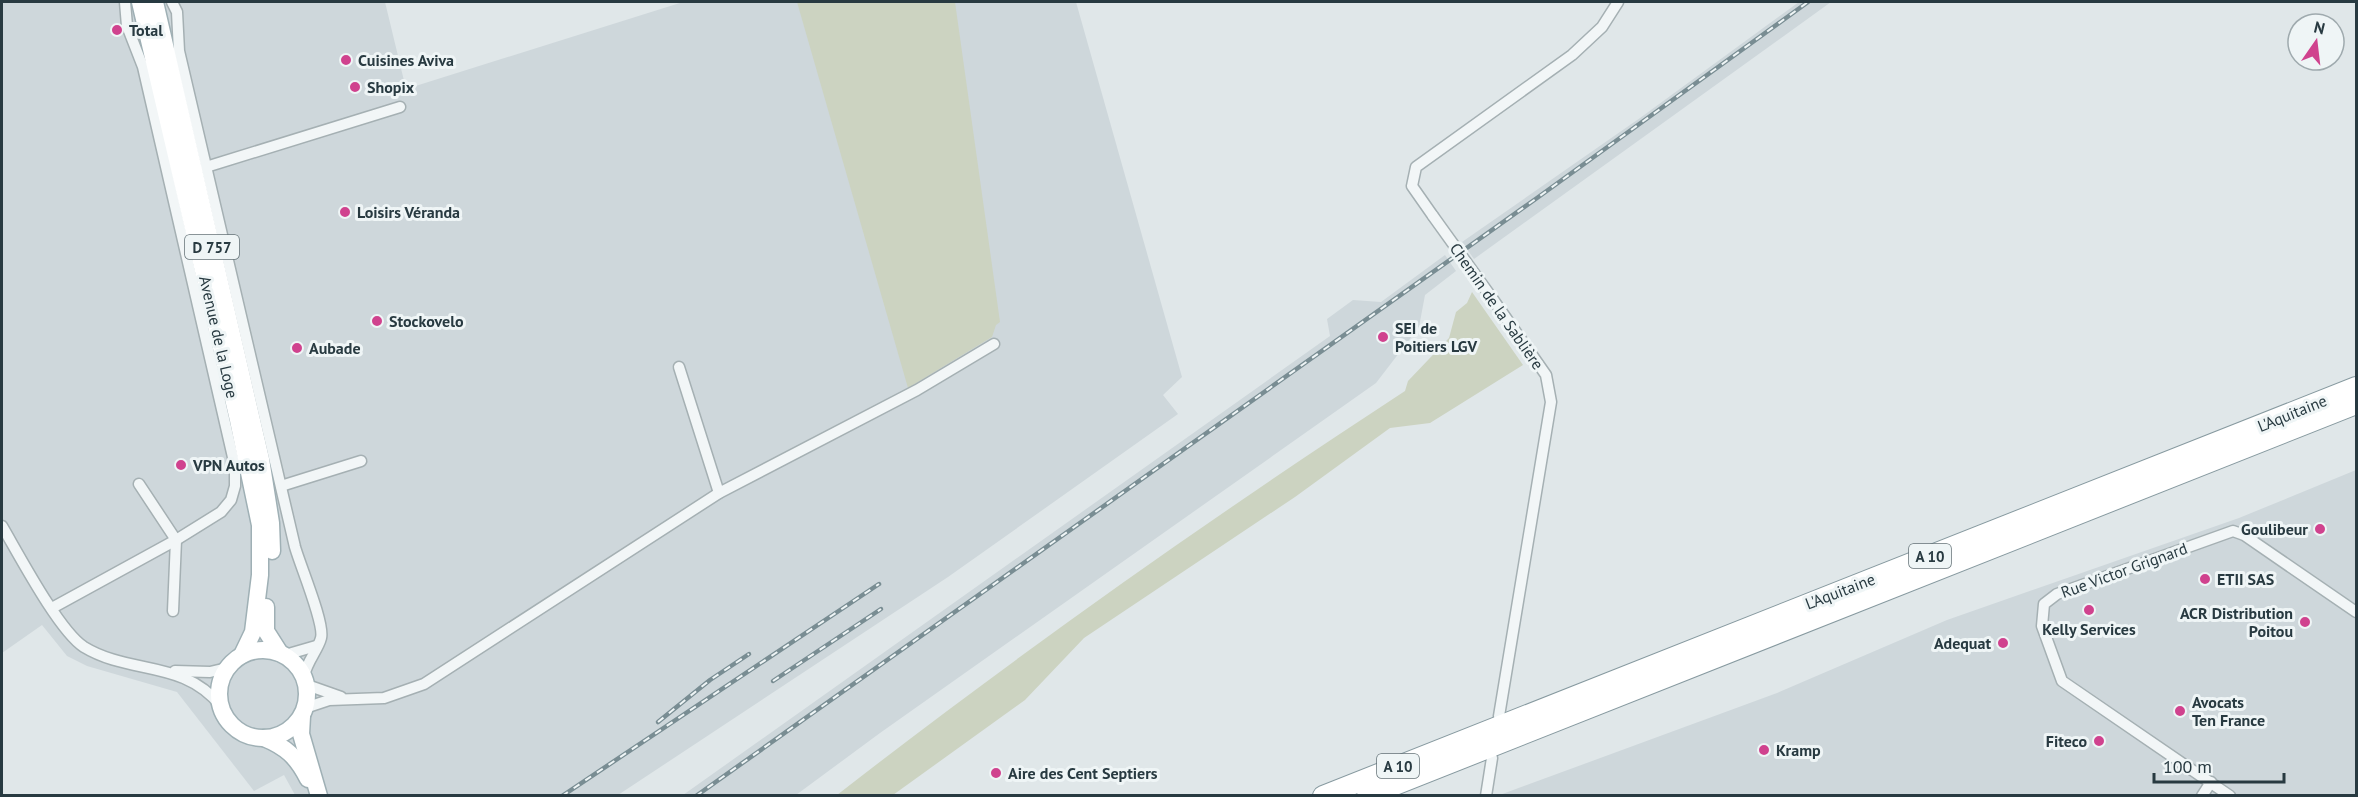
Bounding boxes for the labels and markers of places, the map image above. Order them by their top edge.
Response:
place label: Total [129,20,163,40]
marker: Total [110,23,124,37]
place label: Cuisines Aviva [358,50,454,70]
marker: Cuisines Aviva [339,53,353,67]
place label: Shopix [367,77,415,97]
marker: Shopix [348,80,362,94]
place label: Loisirs Véranda [357,202,460,222]
marker: Loisirs Véranda [338,205,352,219]
place label: Stockovelo [389,311,464,331]
marker: Stockovelo [370,314,384,328]
place label: SEI de Poitiers LGV [1395,318,1477,356]
marker: SEI de Poitiers LGV [1376,330,1390,344]
place label: Aubade [309,338,361,358]
marker: Aubade [290,341,304,355]
place label: VPN Autos [192,455,265,475]
marker: VPN Autos [174,458,188,472]
place label: Goulibeur [2241,519,2308,539]
marker: Goulibeur [2313,522,2327,536]
place label: ETII SAS [2217,569,2274,589]
marker: ETII SAS [2198,572,2212,586]
marker: Kelly Services [2082,603,2096,617]
place label: ACR Distribution Poitou [2180,603,2293,641]
marker: ACR Distribution Poitou [2298,615,2312,629]
place label: Kelly Services [2042,619,2136,639]
place label: Adequat [1934,633,1991,653]
marker: Adequat [1996,636,2010,650]
place label: Avocats Ten France [2192,692,2265,730]
marker: Avocats Ten France [2173,704,2187,718]
place label: Fiteco [2046,731,2087,751]
marker: Fiteco [2092,734,2106,748]
place label: Kramp [1776,740,1821,760]
marker: Kramp [1757,743,1771,757]
place label: Aire des Cent Septiers [1008,763,1158,783]
marker: Aire des Cent Septiers [989,766,1003,780]

